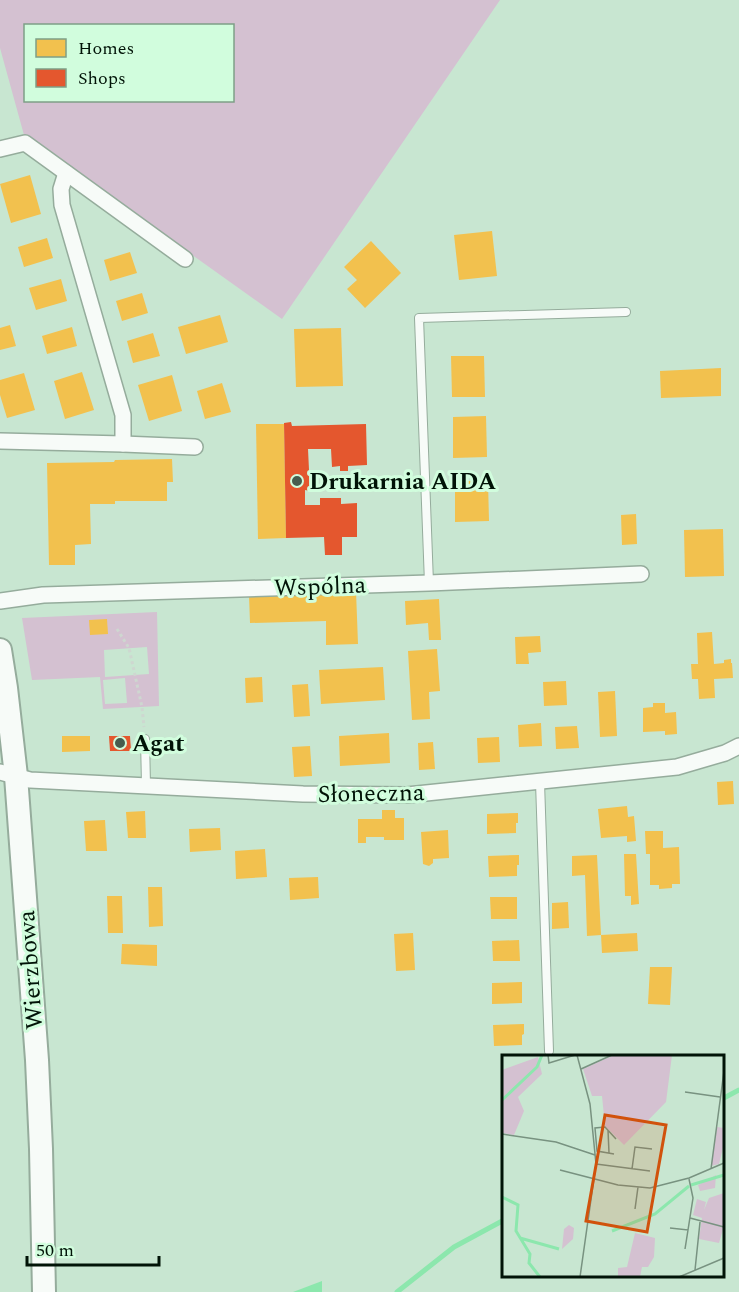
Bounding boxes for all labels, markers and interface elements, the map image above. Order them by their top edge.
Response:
legend [24,24,234,102]
text: Homes [78,35,134,62]
text: Shops [78,65,126,92]
place label: Drukarnia AIDA [309,464,497,500]
marker: Drukarnia AIDA [290,474,304,488]
street label: Wspólna [273,567,367,607]
place label: Agat [132,726,185,762]
marker: Agat [113,736,127,750]
street label: Słoneczna [317,775,425,813]
street label: Wierzbowa [9,909,53,1031]
inset map [502,1055,724,1277]
scale bar [27,1229,159,1267]
text: 50 m [36,1237,74,1264]

